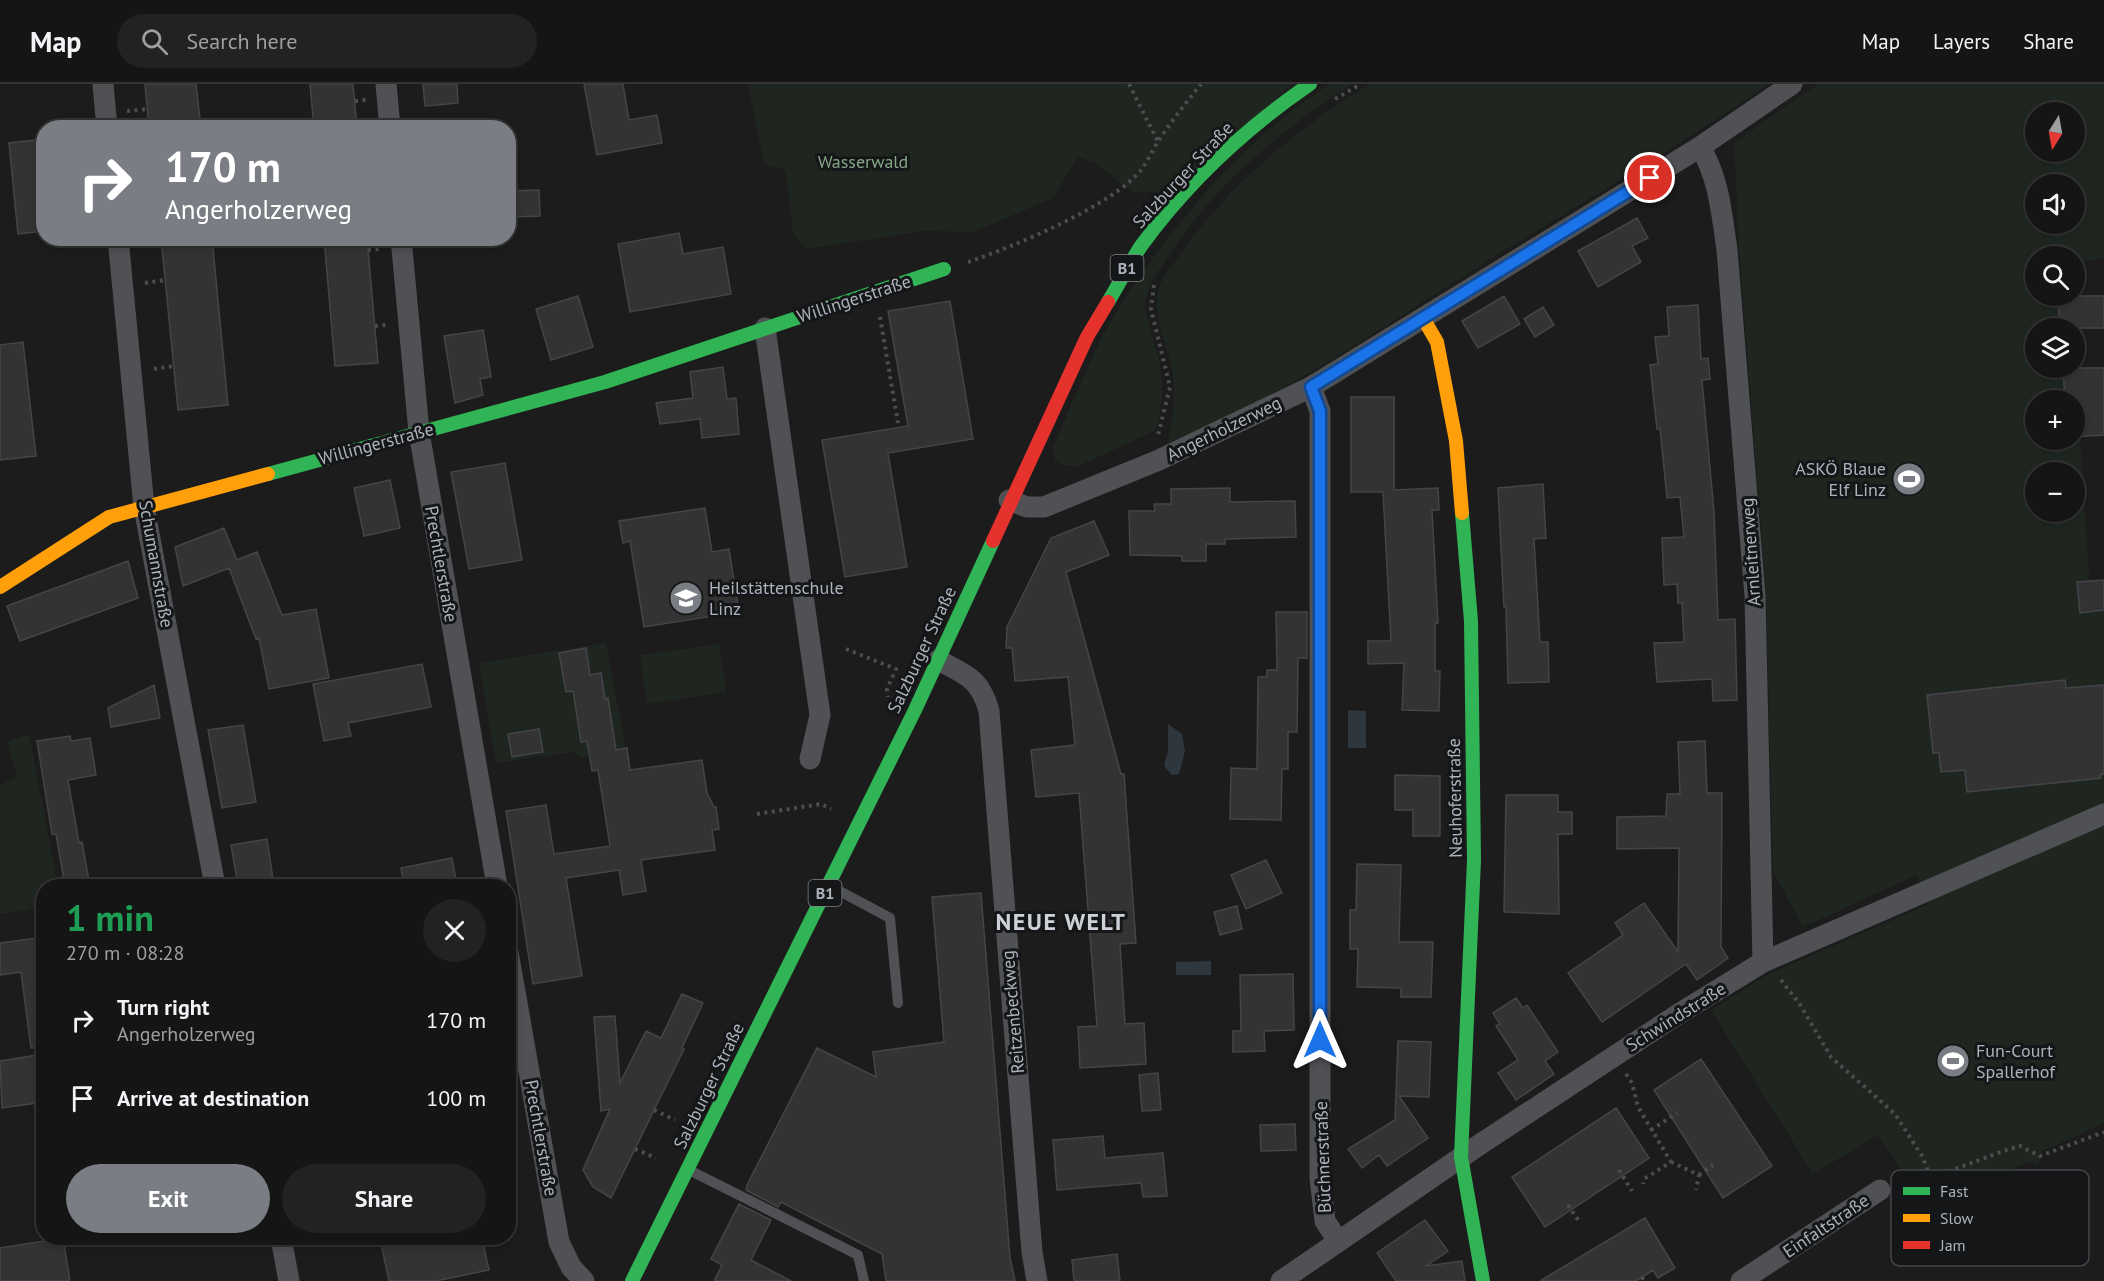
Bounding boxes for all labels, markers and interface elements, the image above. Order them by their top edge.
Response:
search box [117,14,537,68]
text: Map [30,23,81,60]
icon: search [138,25,171,58]
text: Search here [186,27,297,55]
text: Map [1862,28,1900,55]
text: Layers [1933,28,1990,55]
text: Share [2023,28,2074,55]
north arrow [2025,102,2085,162]
map controls [2025,102,2085,522]
street label: Salzburger Straße [1127,117,1238,233]
text: 170 m [165,139,281,194]
icon: right [66,144,144,222]
park label: Wasserwald [818,150,908,173]
pin [1624,152,1675,203]
icon: arrive [1633,161,1666,194]
button: sound [2025,174,2085,234]
text: Angerholzerweg [165,192,352,226]
button: search [2025,246,2085,306]
road number: B1 [1110,255,1144,281]
street label: Willingerstraße [794,269,914,328]
button: layers [2025,318,2085,378]
button: + [2025,390,2085,450]
street label: Angerholzerweg [1163,391,1285,466]
street label: Willingerstraße [316,417,436,470]
place label: ASKÖ Blaue Elf Linz [1795,457,1886,501]
sports icon: ASKÖ Blaue Elf Linz [1891,461,1927,497]
button: − [2025,462,2085,522]
street label: Arnleitnerweg [1735,497,1766,607]
street label: Schumannstraße [134,498,179,629]
street label: Prechtlerstraße [420,504,463,624]
place label: Heilstättenschule Linz [709,576,844,620]
school or university icon: Heilstättenschule Linz [668,580,704,616]
street label: Salzburger Straße [882,583,961,717]
street label: Neuhoferstraße [1442,738,1467,858]
road number: B1 [808,880,842,906]
text: 1 min [66,894,154,941]
button: close [423,899,486,962]
district label: NEUE WELT [996,906,1126,937]
text: 270 m · 08:28 [66,940,184,966]
street label: Reitzenbeckweg [996,949,1029,1075]
street label: Schwindstraße [1621,977,1730,1056]
text: Turn right [117,993,209,1021]
icon: right [66,1004,99,1037]
text: 170 m [426,1006,486,1034]
position arrow [1288,1008,1352,1072]
street label: Salzburger Straße [668,1019,749,1153]
text: Angerholzerweg [117,1021,256,1047]
place label: Fun-Court Spallerhof [1976,1039,2056,1083]
sports icon: Fun-Court Spallerhof [1935,1043,1971,1079]
street label: Prechtlerstraße [520,1078,563,1198]
icon: arrive [66,1082,99,1115]
text: Arrive at destination [117,1084,309,1112]
text: 100 m [426,1084,486,1112]
street label: Büchnerstraße [1309,1101,1336,1213]
button: Exit [66,1164,270,1233]
button: Share [282,1164,486,1233]
legend [1891,1170,2089,1266]
text: Fast [1940,1181,1969,1201]
street label: Einfaltstraße [1778,1188,1873,1263]
text: Slow [1940,1208,1974,1228]
text: Jam [1939,1235,1966,1255]

